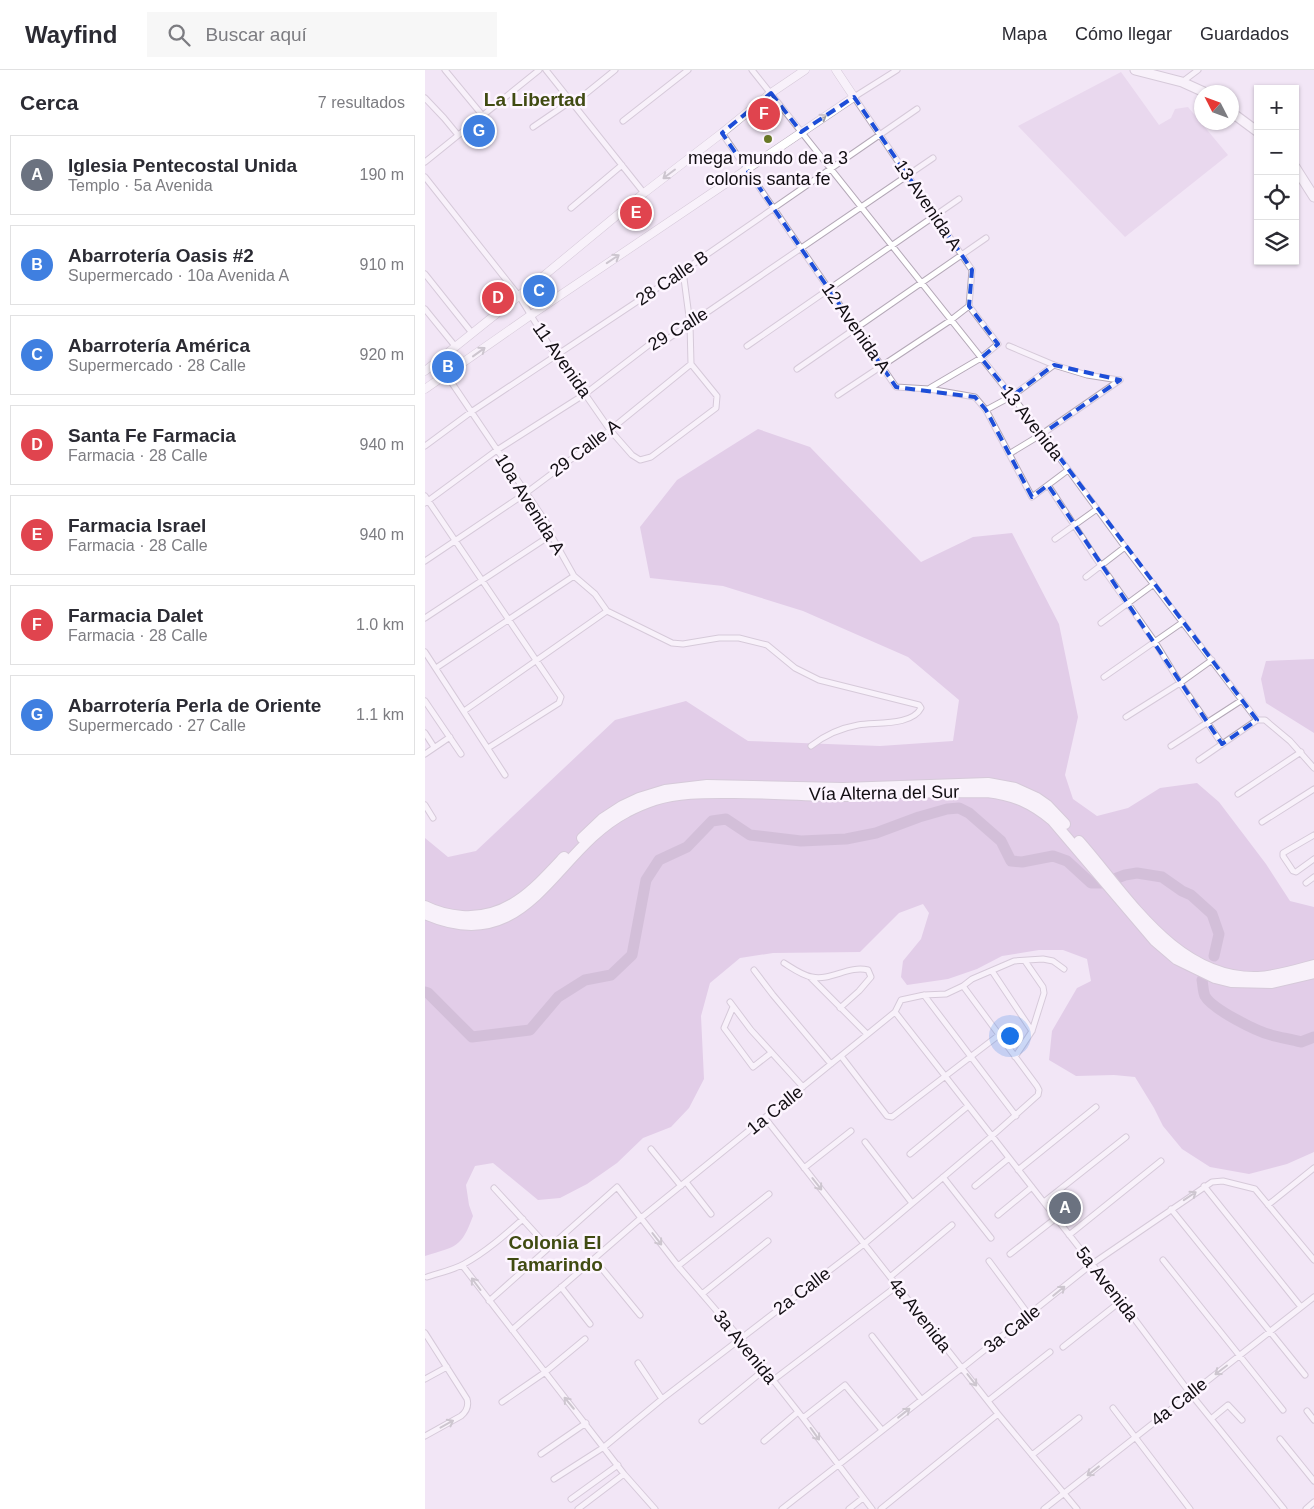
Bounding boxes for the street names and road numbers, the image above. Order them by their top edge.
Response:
street label: 13 Avenida A [890,156,966,254]
street label: 28 Calle B [632,246,712,310]
street label: 12 Avenida A [818,279,894,377]
street label: 29 Calle [645,303,711,355]
street label: 11 Avenida [529,318,596,402]
street label: 13 Avenida [997,382,1068,465]
street label: 29 Calle A [546,415,624,481]
street label: 10a Avenida A [491,450,569,558]
street label: Vía Alterna del Sur [809,782,959,804]
street label: 1a Calle [743,1081,807,1139]
street label: 5a Avenida [1072,1243,1143,1326]
street label: 2a Calle [770,1263,834,1319]
street label: 4a Avenida [885,1274,956,1357]
street label: 3a Calle [980,1301,1044,1357]
street label: 3a Avenida [709,1306,781,1389]
street label: 4a Calle [1147,1374,1211,1430]

